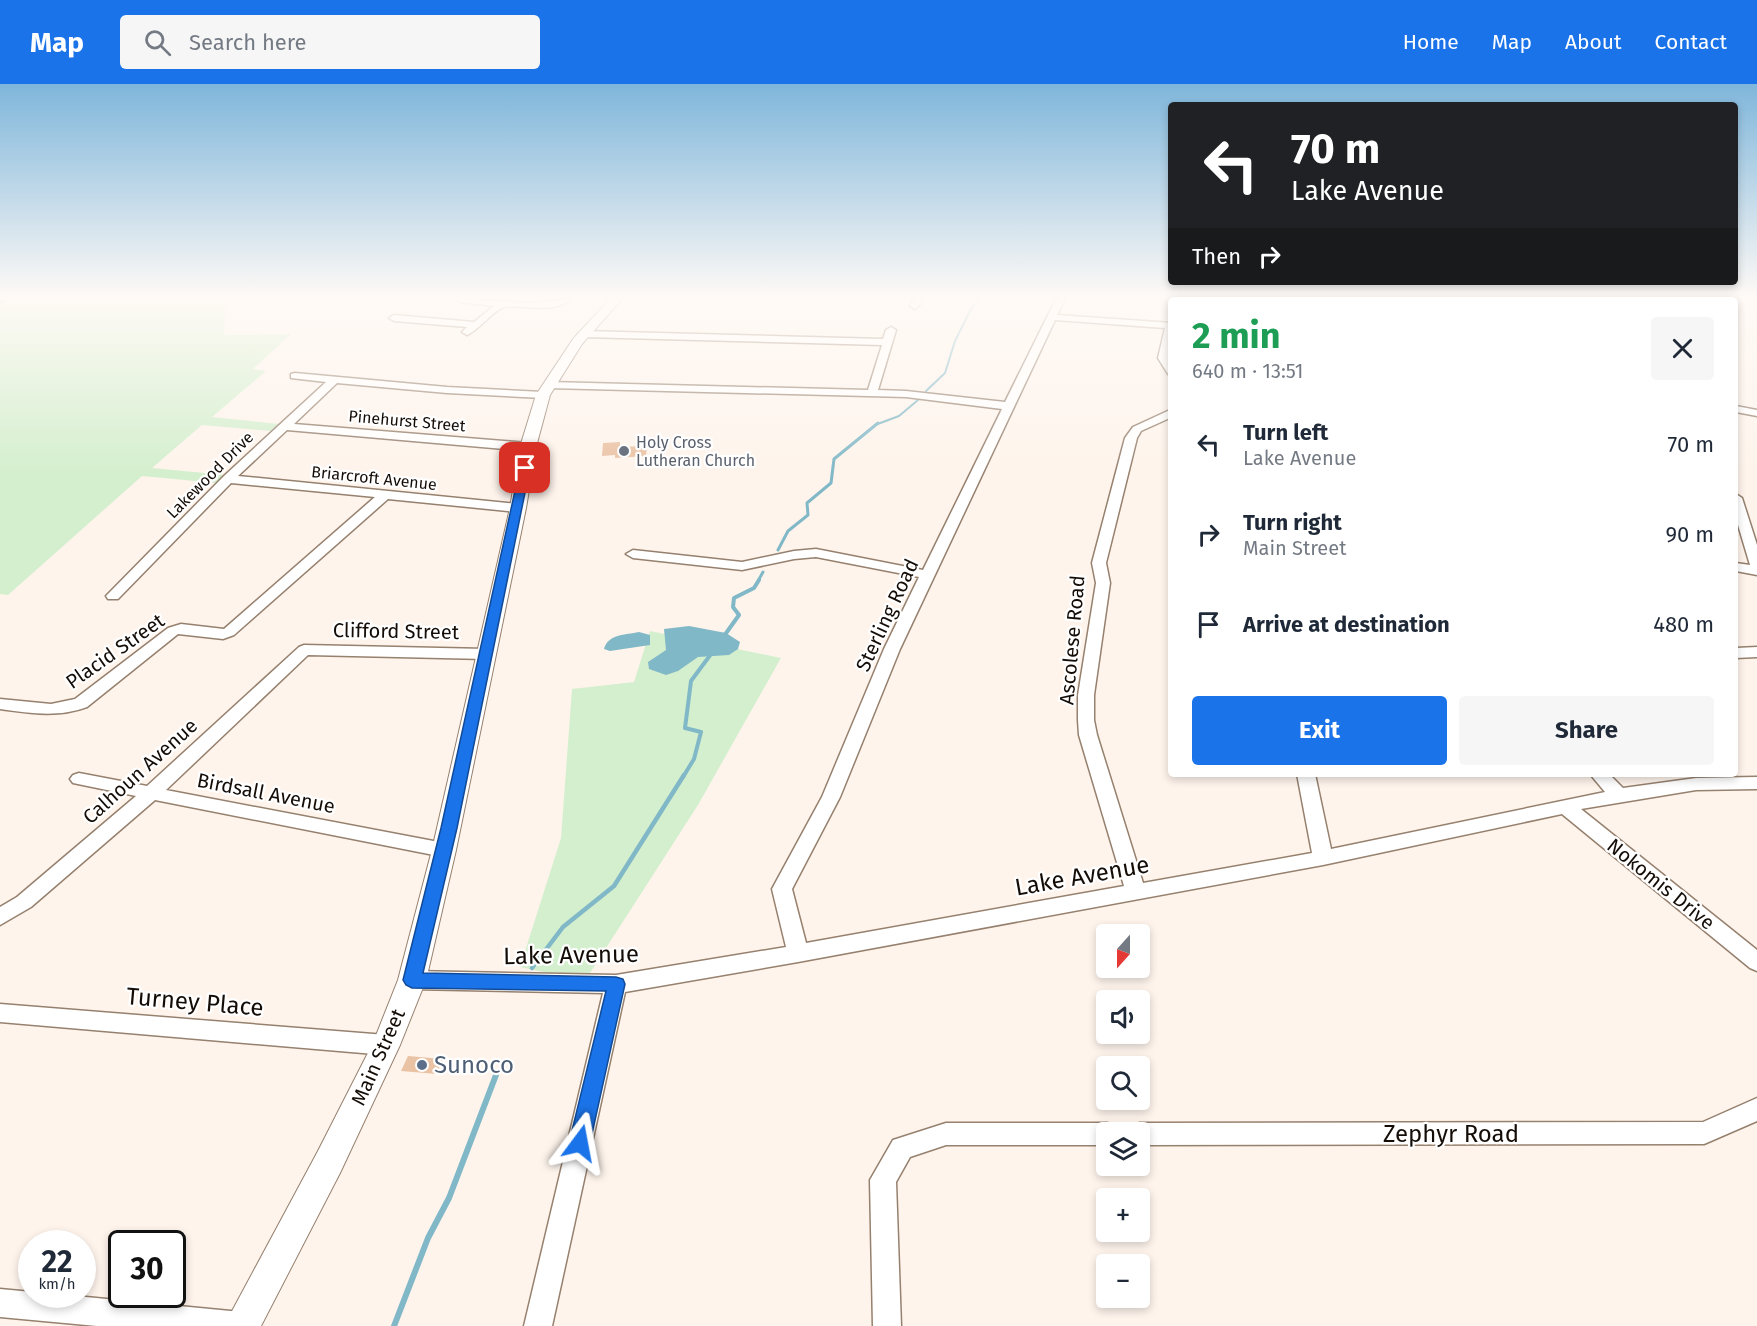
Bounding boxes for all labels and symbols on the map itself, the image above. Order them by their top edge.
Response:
street label: Pinehurst Street [348,406,467,436]
street label: Lakewood Drive [163,428,257,522]
place label: Holy Cross Lutheran Church [636,433,755,470]
pin [499,442,550,493]
marker: Holy Cross Lutheran Church [617,444,631,458]
street label: Briarcroft Avenue [310,462,438,494]
street label: Sterling Road [850,555,924,675]
street label: Ascolese Road [1054,574,1090,706]
street label: Placid Street [61,608,170,694]
street label: Clifford Street [333,618,460,644]
street label: Calhoun Avenue [78,713,202,829]
street label: Birdsall Avenue [195,768,337,818]
street label: Nokomis Drive [1602,833,1720,935]
street label: Lake Avenue [1013,850,1151,902]
north arrow [1096,924,1150,978]
street label: Lake Avenue [503,940,639,970]
street label: Turney Place [125,982,265,1022]
street label: Main Street [346,1004,410,1109]
place label: Sunoco [434,1051,514,1079]
marker: Sunoco [415,1058,429,1072]
position arrow [548,1111,612,1175]
street label: Zephyr Road [1383,1120,1519,1148]
speed limit sign: 30 [108,1230,186,1308]

